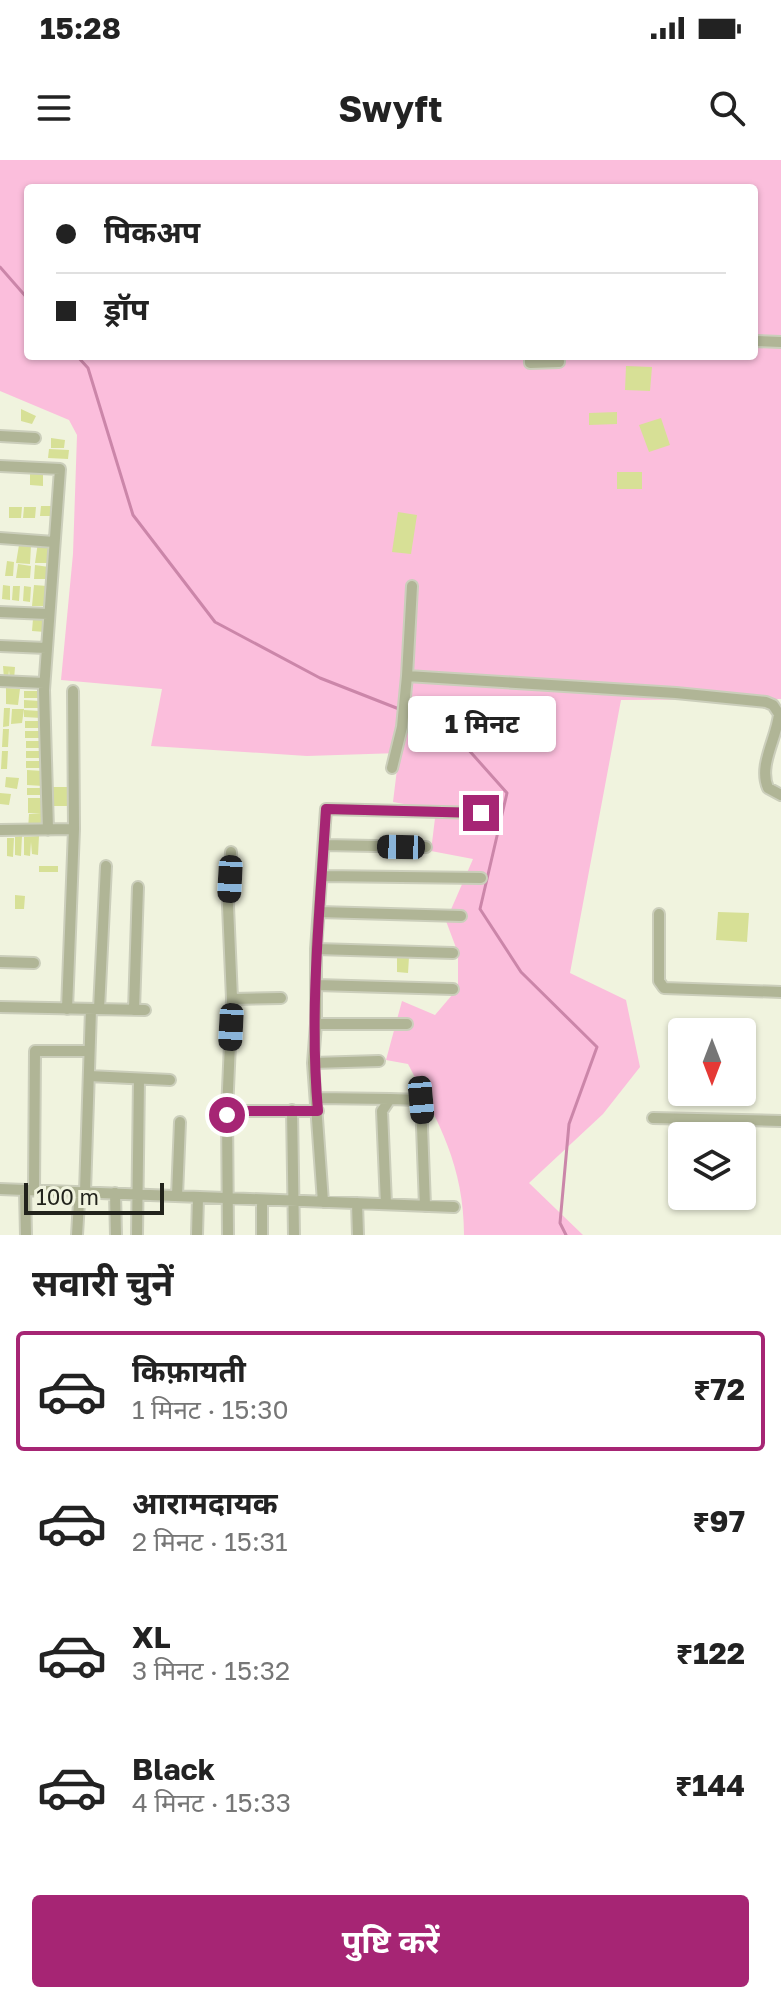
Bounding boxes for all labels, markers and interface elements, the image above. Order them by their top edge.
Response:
text: 15:28 [40,10,121,46]
icon: menu [32,86,76,130]
icon: search [705,86,749,130]
text: Swyft [338,87,443,130]
text: पिकअप [104,214,200,250]
text: ड्रॉप [104,291,148,327]
callout: 1 मिनट [407,697,555,753]
text: 1 मिनट [445,708,519,739]
route end [463,795,499,831]
car [377,835,425,859]
car [217,854,243,904]
car [218,1002,244,1052]
north arrow [668,1018,756,1106]
map controls [668,1018,756,1210]
car [407,1075,435,1125]
route start [209,1097,245,1133]
button: layers [668,1122,756,1210]
scale bar [24,1179,164,1215]
text: 100 m [36,1183,99,1210]
text: सवारी चुनें [32,1261,173,1304]
text: किफ़ायती [132,1353,246,1389]
icon: car [36,1355,108,1427]
text: ₹72 [693,1371,745,1407]
text: 1 मिनट · 15:30 [132,1394,289,1425]
text: आरामदायक [132,1485,278,1521]
icon: car [36,1487,108,1559]
text: ₹97 [692,1503,745,1539]
text: 2 मिनट · 15:31 [132,1526,288,1557]
icon: car [36,1619,108,1691]
text: XL [132,1619,171,1655]
text: ₹122 [676,1635,745,1671]
text: 3 मिनट · 15:32 [132,1655,290,1686]
icon: car [36,1751,108,1823]
text: Black [132,1751,215,1787]
text: ₹144 [675,1767,745,1803]
text: 4 मिनट · 15:33 [132,1787,291,1818]
button: पुष्टि करें [32,1895,749,1987]

